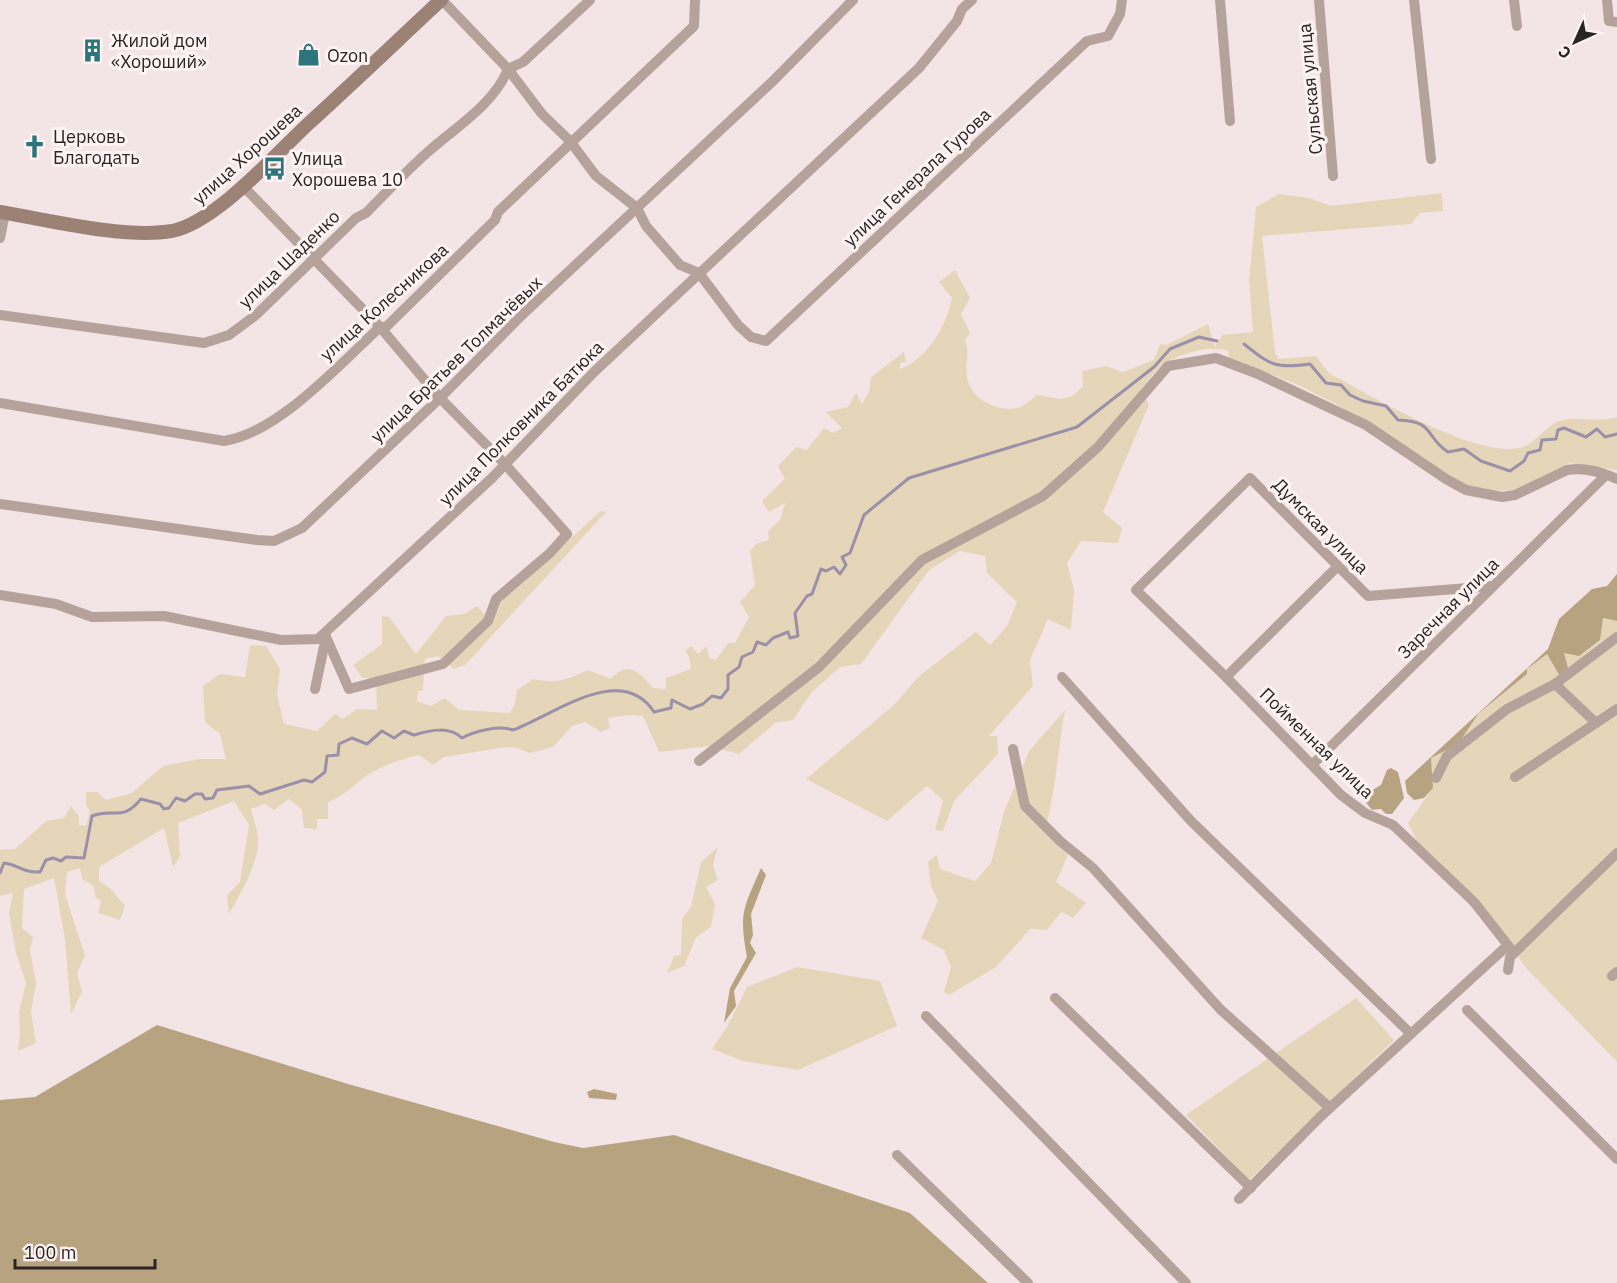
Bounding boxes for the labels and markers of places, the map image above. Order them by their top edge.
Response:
place label: Жилой дом «Хороший» [111,29,207,73]
building icon: Жилой дом «Хороший» [80,37,106,63]
shop icon: Ozon [296,42,322,68]
place label: Ozon [327,44,368,67]
place label: Церковь Благодать [53,125,140,169]
church icon: Церковь Благодать [22,133,48,159]
place label: Улица Хорошева 10 [292,147,403,191]
bus stop icon: Улица Хорошева 10 [261,155,287,181]

